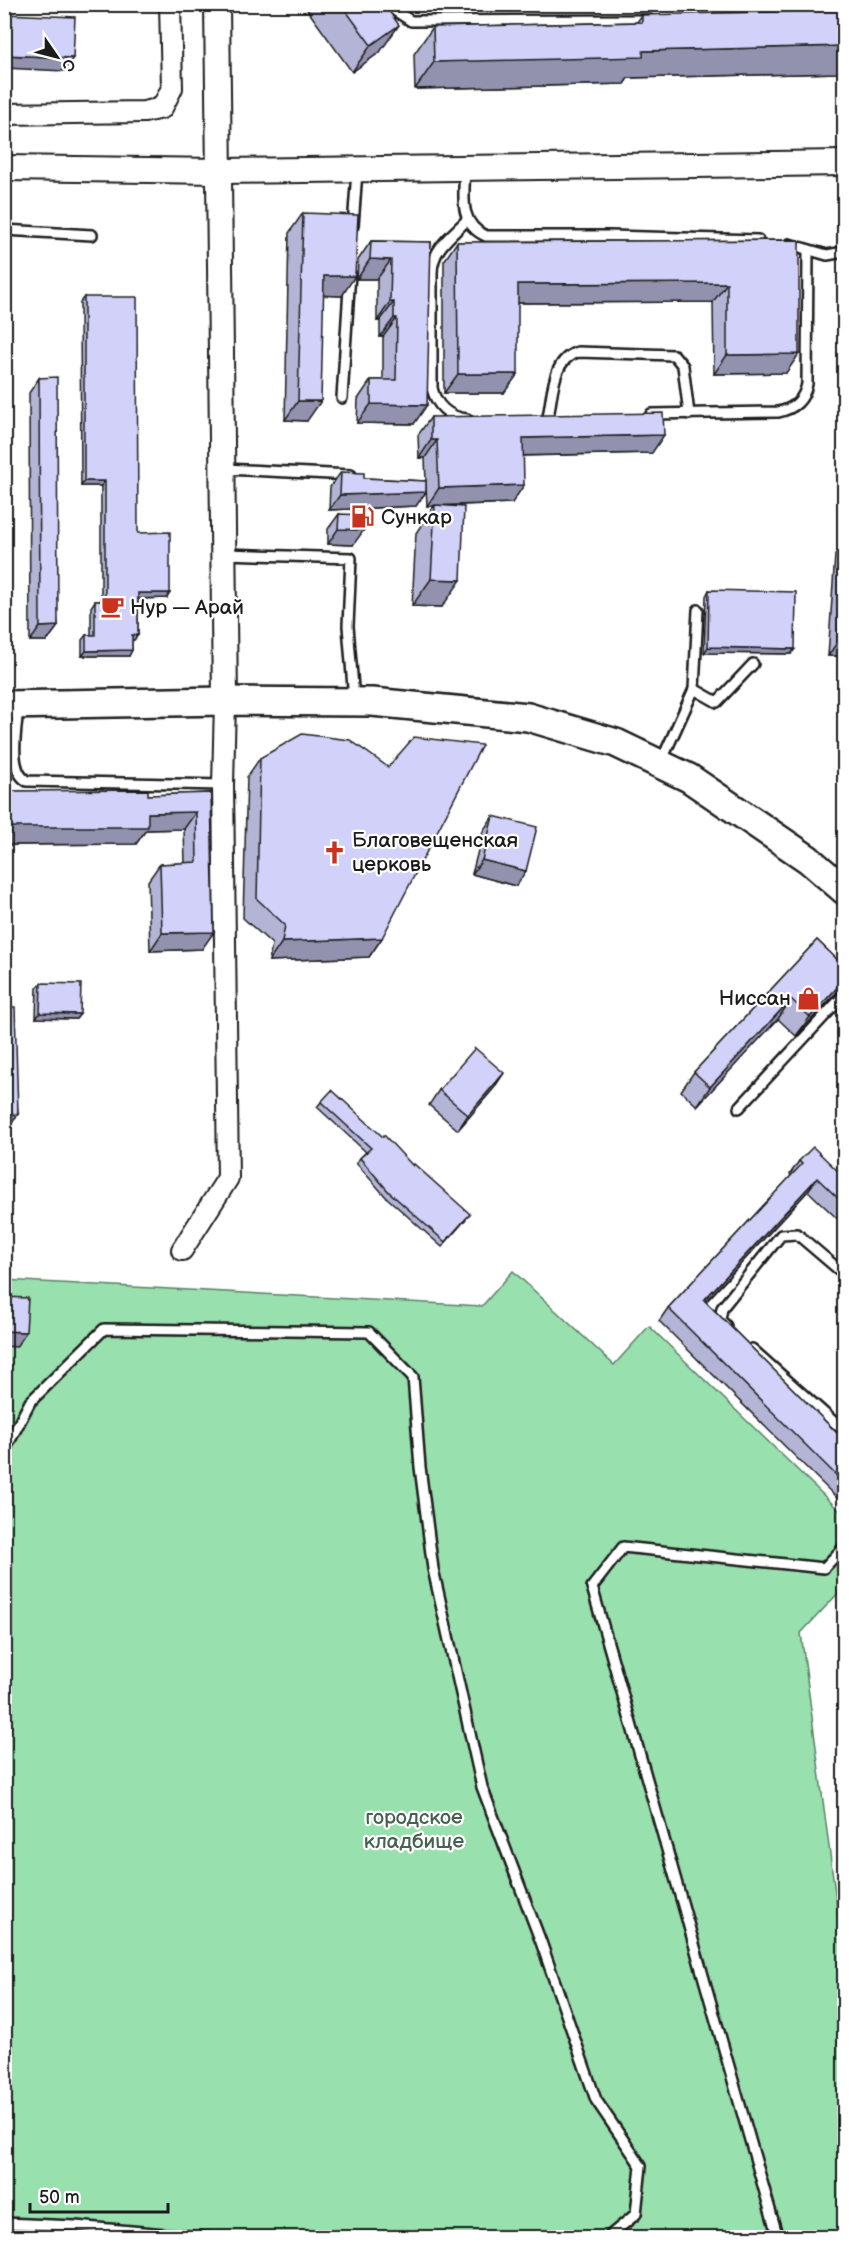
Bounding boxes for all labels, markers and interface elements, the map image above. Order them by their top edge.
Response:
north arrow [27,27,87,87]
text: С [57,55,79,75]
fuel station icon: Сункар [350,504,376,530]
place label: Сункар [381,505,452,530]
cafe icon: Нур — Арай [99,594,125,620]
place label: Нур — Арай [130,595,244,620]
place label: Благовещенская церковь [352,828,518,877]
church icon: Благовещенская церковь [321,839,347,865]
shop icon: Ниссан [796,985,822,1011]
place label: Ниссан [719,986,791,1011]
park label: городское кладбище [364,1805,465,1854]
scale bar [30,2176,168,2214]
text: 50 m [39,2187,80,2208]

